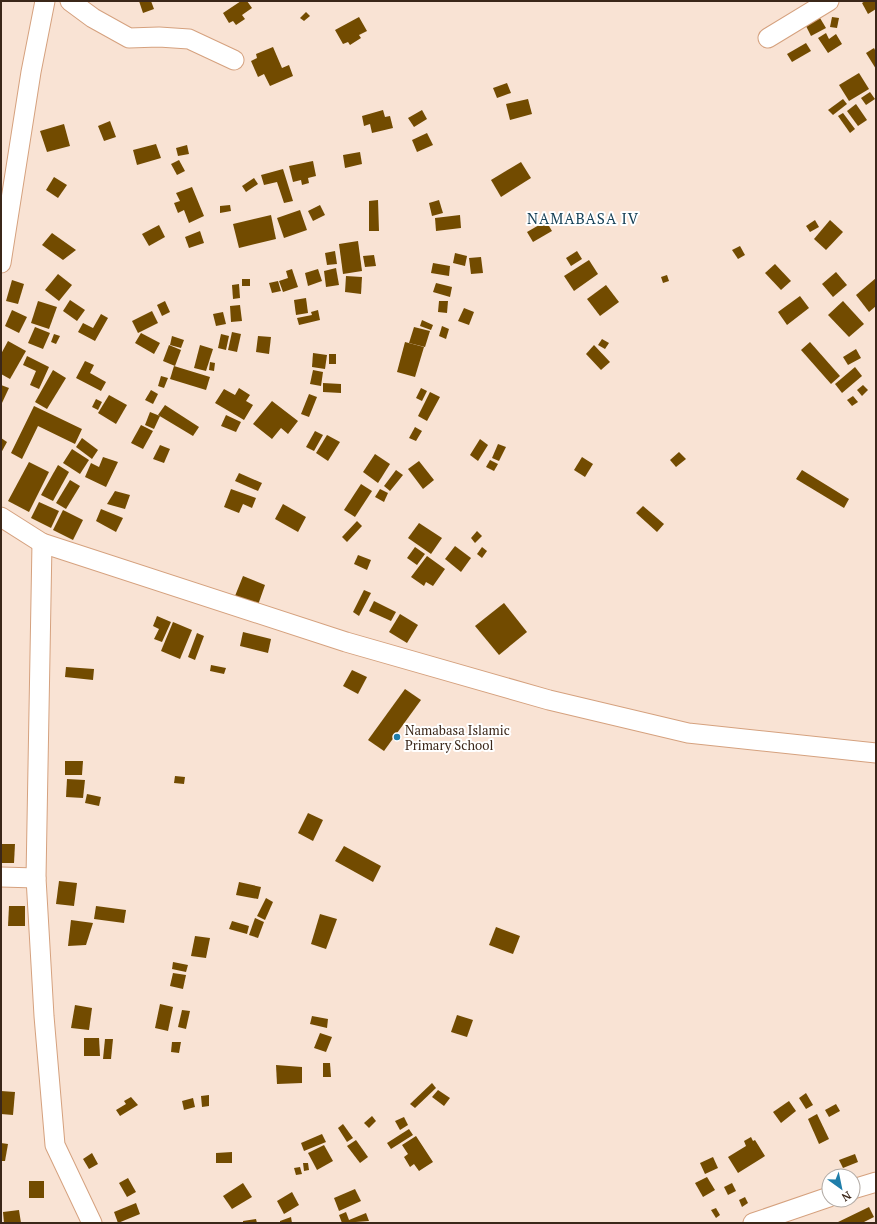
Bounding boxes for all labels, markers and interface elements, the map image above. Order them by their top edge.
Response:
district label: NAMABASA IV [527,208,639,228]
place label: Namabasa Islamic Primary School [405,721,510,754]
marker: Namabasa Islamic Primary School [392,732,402,742]
north arrow [821,1168,861,1208]
text: N [839,1188,854,1205]

